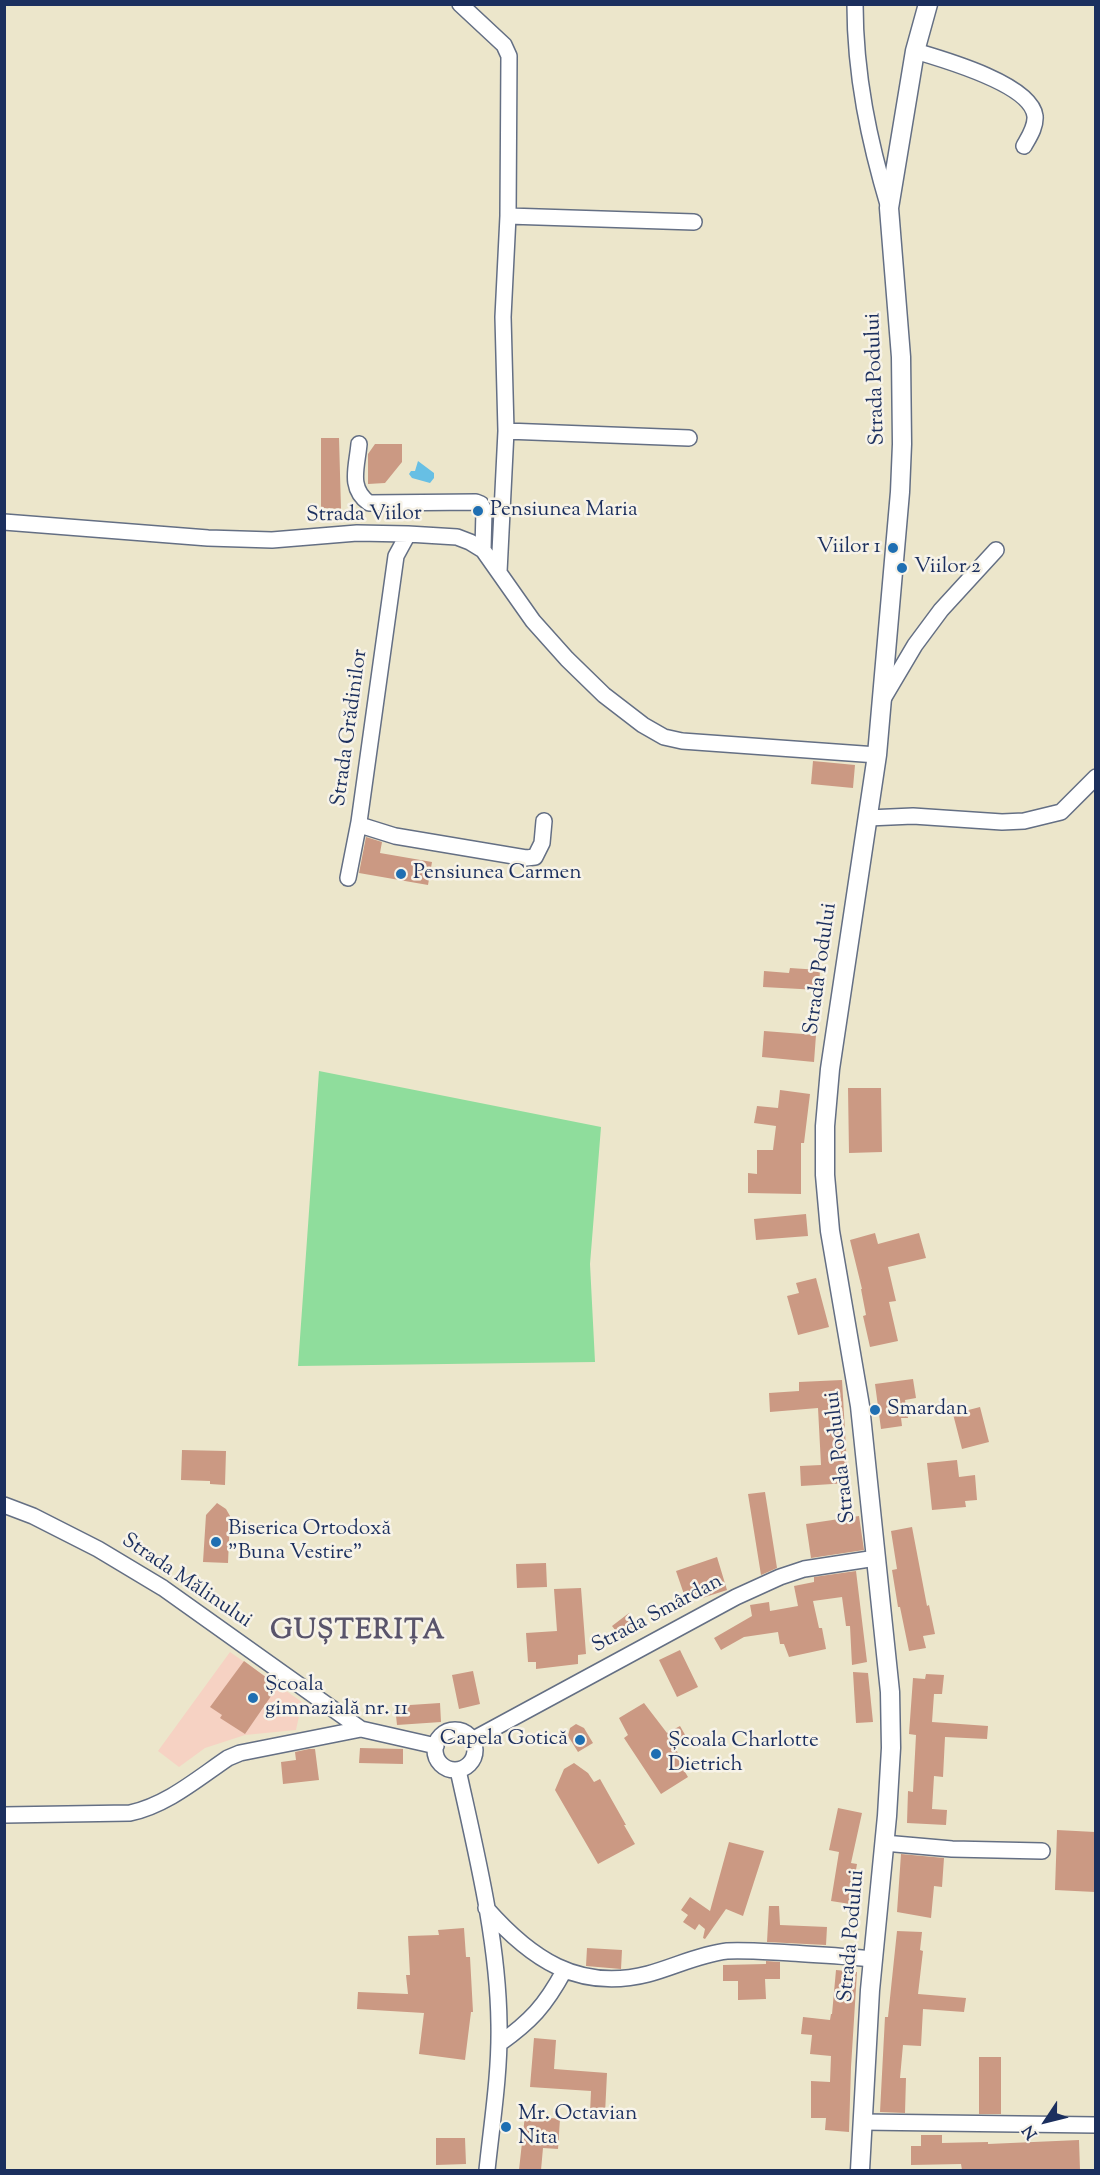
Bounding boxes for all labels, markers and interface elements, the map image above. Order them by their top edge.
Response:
street label: Strada Podului [862,312,892,446]
place label: Pensiunea Maria [490,498,638,524]
street label: Strada Viilor [306,502,422,530]
marker: Pensiunea Maria [471,504,485,518]
place label: Viilor 1 [817,535,881,561]
marker: Viilor 1 [886,541,900,555]
place label: Viilor 2 [914,555,981,581]
marker: Viilor 2 [895,561,909,575]
street label: Strada Grădinilor [327,648,375,808]
place label: Pensiunea Carmen [413,861,582,887]
marker: Pensiunea Carmen [394,867,408,881]
street label: Strada Podului [800,901,844,1037]
street label: Strada Podului [821,1390,863,1524]
place label: Smardan [887,1397,968,1423]
marker: Smardan [868,1403,882,1417]
place label: Biserica Ortodoxă "Buna Vestire" [228,1517,391,1567]
street label: Strada Mălinului [116,1529,256,1635]
marker: Biserica Ortodoxă "Buna Vestire" [209,1535,223,1549]
street label: Strada Smârdan [588,1570,728,1660]
district label: GUȘTERIȚA [270,1617,446,1649]
place label: Școala gimnazială nr. 11 [265,1673,408,1723]
marker: Școala gimnazială nr. 11 [246,1691,260,1705]
place label: Capela Gotică [440,1727,568,1753]
place label: Școala Charlotte Dietrich [668,1729,819,1779]
marker: Capela Gotică [573,1733,587,1747]
marker: Școala Charlotte Dietrich [649,1747,663,1761]
street label: Strada Podului [835,1869,871,2003]
north arrow [1016,2091,1076,2151]
place label: Mr. Octavian Nita [518,2102,637,2152]
marker: Mr. Octavian Nita [499,2120,513,2134]
text: N [1018,2120,1044,2143]

